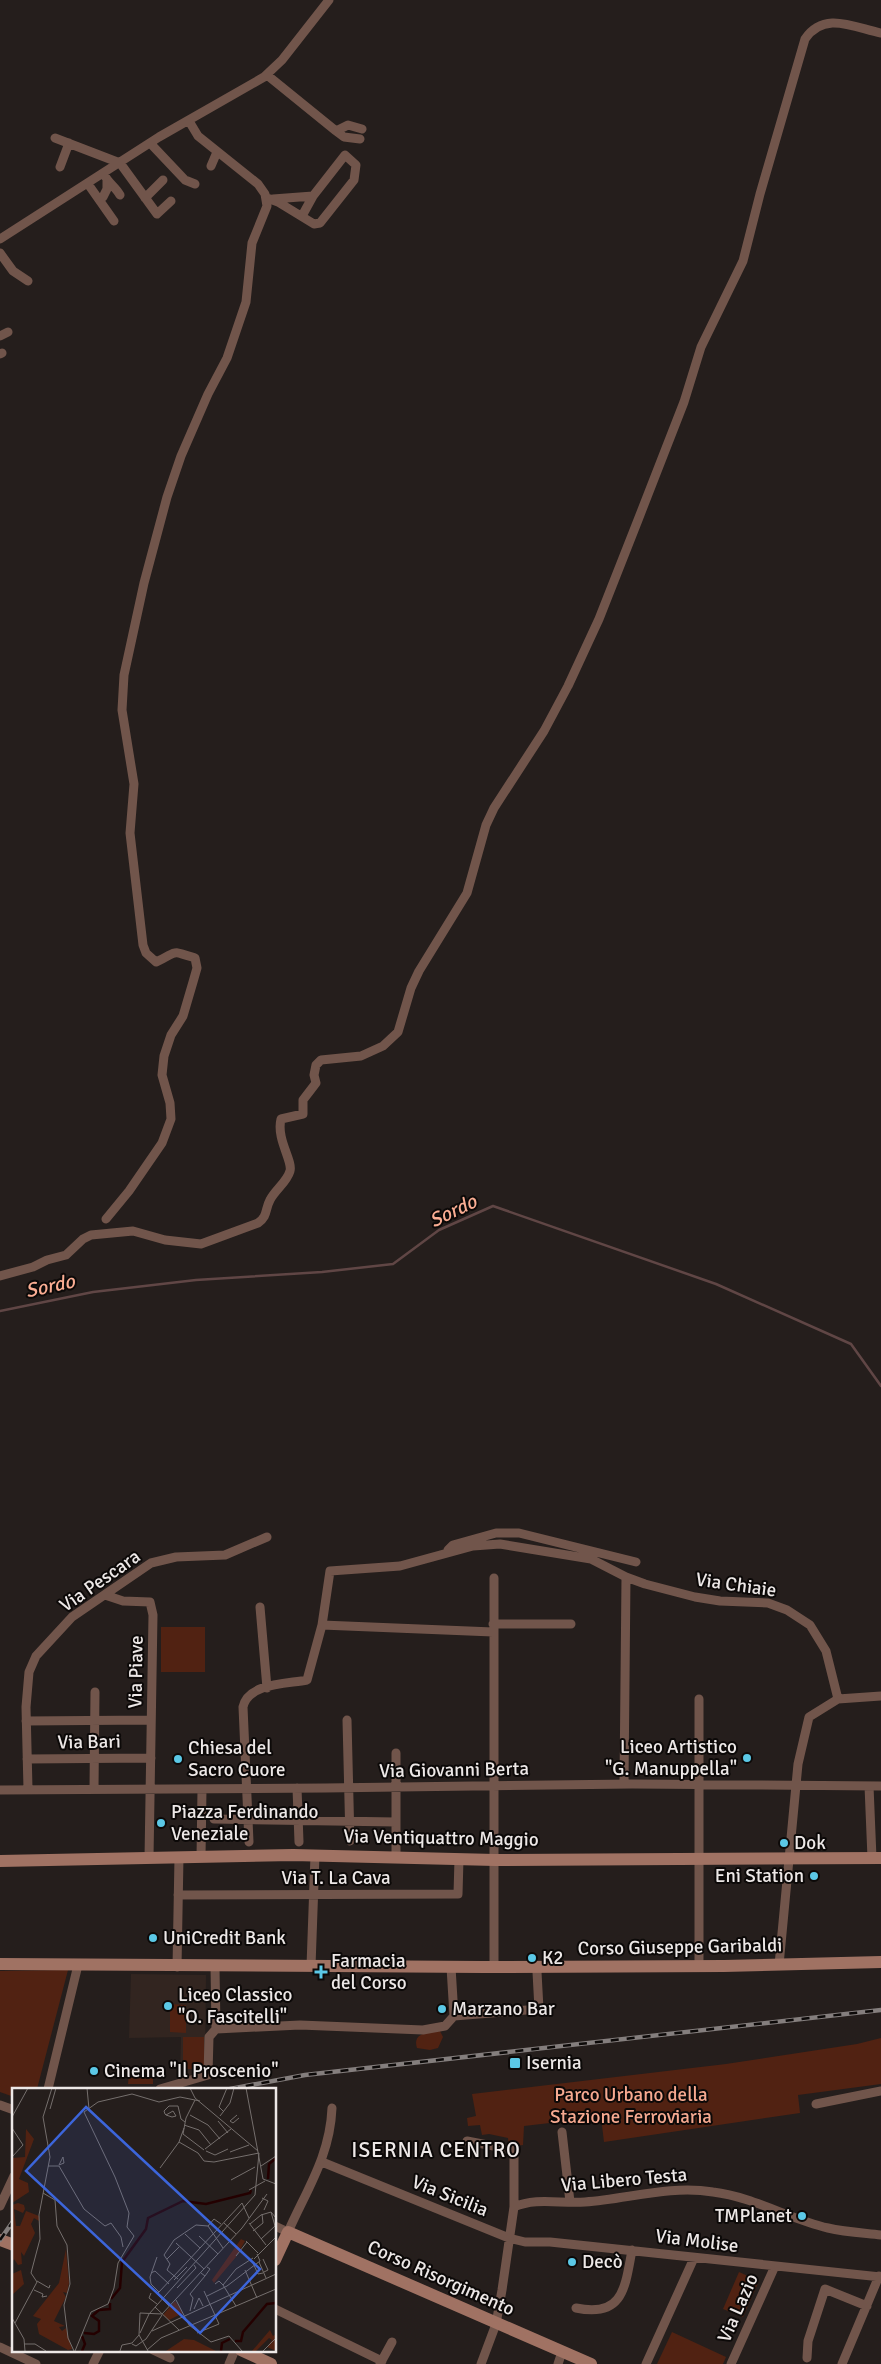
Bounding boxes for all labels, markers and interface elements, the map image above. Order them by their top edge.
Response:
water label: Sordo [425,1188,482,1233]
water label: Sordo [23,1268,78,1303]
street label: Via Pescara [55,1544,145,1618]
street label: Via Chiaie [694,1567,778,1603]
street label: Via Piave [123,1635,149,1709]
street label: Via Bari [57,1729,121,1755]
place label: Liceo Artistico "G. Manuppella" [605,1735,737,1781]
place label: Chiesa del Sacro Cuore [188,1736,286,1782]
marker: Liceo Artistico "G. Manuppella" [741,1752,753,1764]
marker: Chiesa del Sacro Cuore [172,1753,184,1765]
street label: Via Giovanni Berta [379,1757,529,1783]
place label: Piazza Ferdinando Veneziale [171,1800,319,1846]
marker: Piazza Ferdinando Veneziale [155,1817,167,1829]
street label: Via Ventiquattro Maggio [343,1824,539,1852]
place label: Dok [794,1831,826,1855]
marker: Dok [778,1837,790,1849]
place label: Eni Station [715,1864,804,1888]
street label: Via T. La Cava [281,1866,391,1890]
marker: Eni Station [808,1870,820,1882]
place label: UniCredit Bank [163,1926,286,1950]
marker: UniCredit Bank [147,1932,159,1944]
street label: Corso Giuseppe Garibaldi [578,1933,782,1961]
place label: K2 [542,1946,564,1970]
place label: Farmacia del Corso [331,1949,407,1995]
marker: K2 [526,1952,538,1964]
marker: Farmacia del Corso [315,1966,327,1978]
place label: Liceo Classico "O. Fascitelli" [178,1983,292,2029]
place label: Marzano Bar [452,1997,555,2021]
marker: Liceo Classico "O. Fascitelli" [162,2000,174,2012]
marker: Marzano Bar [436,2003,448,2015]
place label: Isernia [526,2051,582,2075]
marker: Isernia [508,2056,522,2070]
place label: Cinema "Il Proscenio" [104,2059,278,2083]
marker: Cinema "Il Proscenio" [88,2065,100,2077]
park label: Parco Urbano della Stazione Ferroviaria [550,2083,712,2129]
inset map [12,2088,276,2352]
district label: ISERNIA CENTRO [351,2137,521,2163]
street label: Via Libero Testa [560,2163,688,2197]
street label: Via Sicilia [408,2170,492,2222]
place label: TMPlanet [715,2204,792,2228]
marker: TMPlanet [796,2210,808,2222]
street label: Via Molise [654,2224,740,2258]
street label: Corso Risorgimento [364,2235,518,2321]
place label: Decò [582,2250,623,2274]
marker: Decò [566,2256,578,2268]
street label: Via Lazio [712,2270,764,2346]

